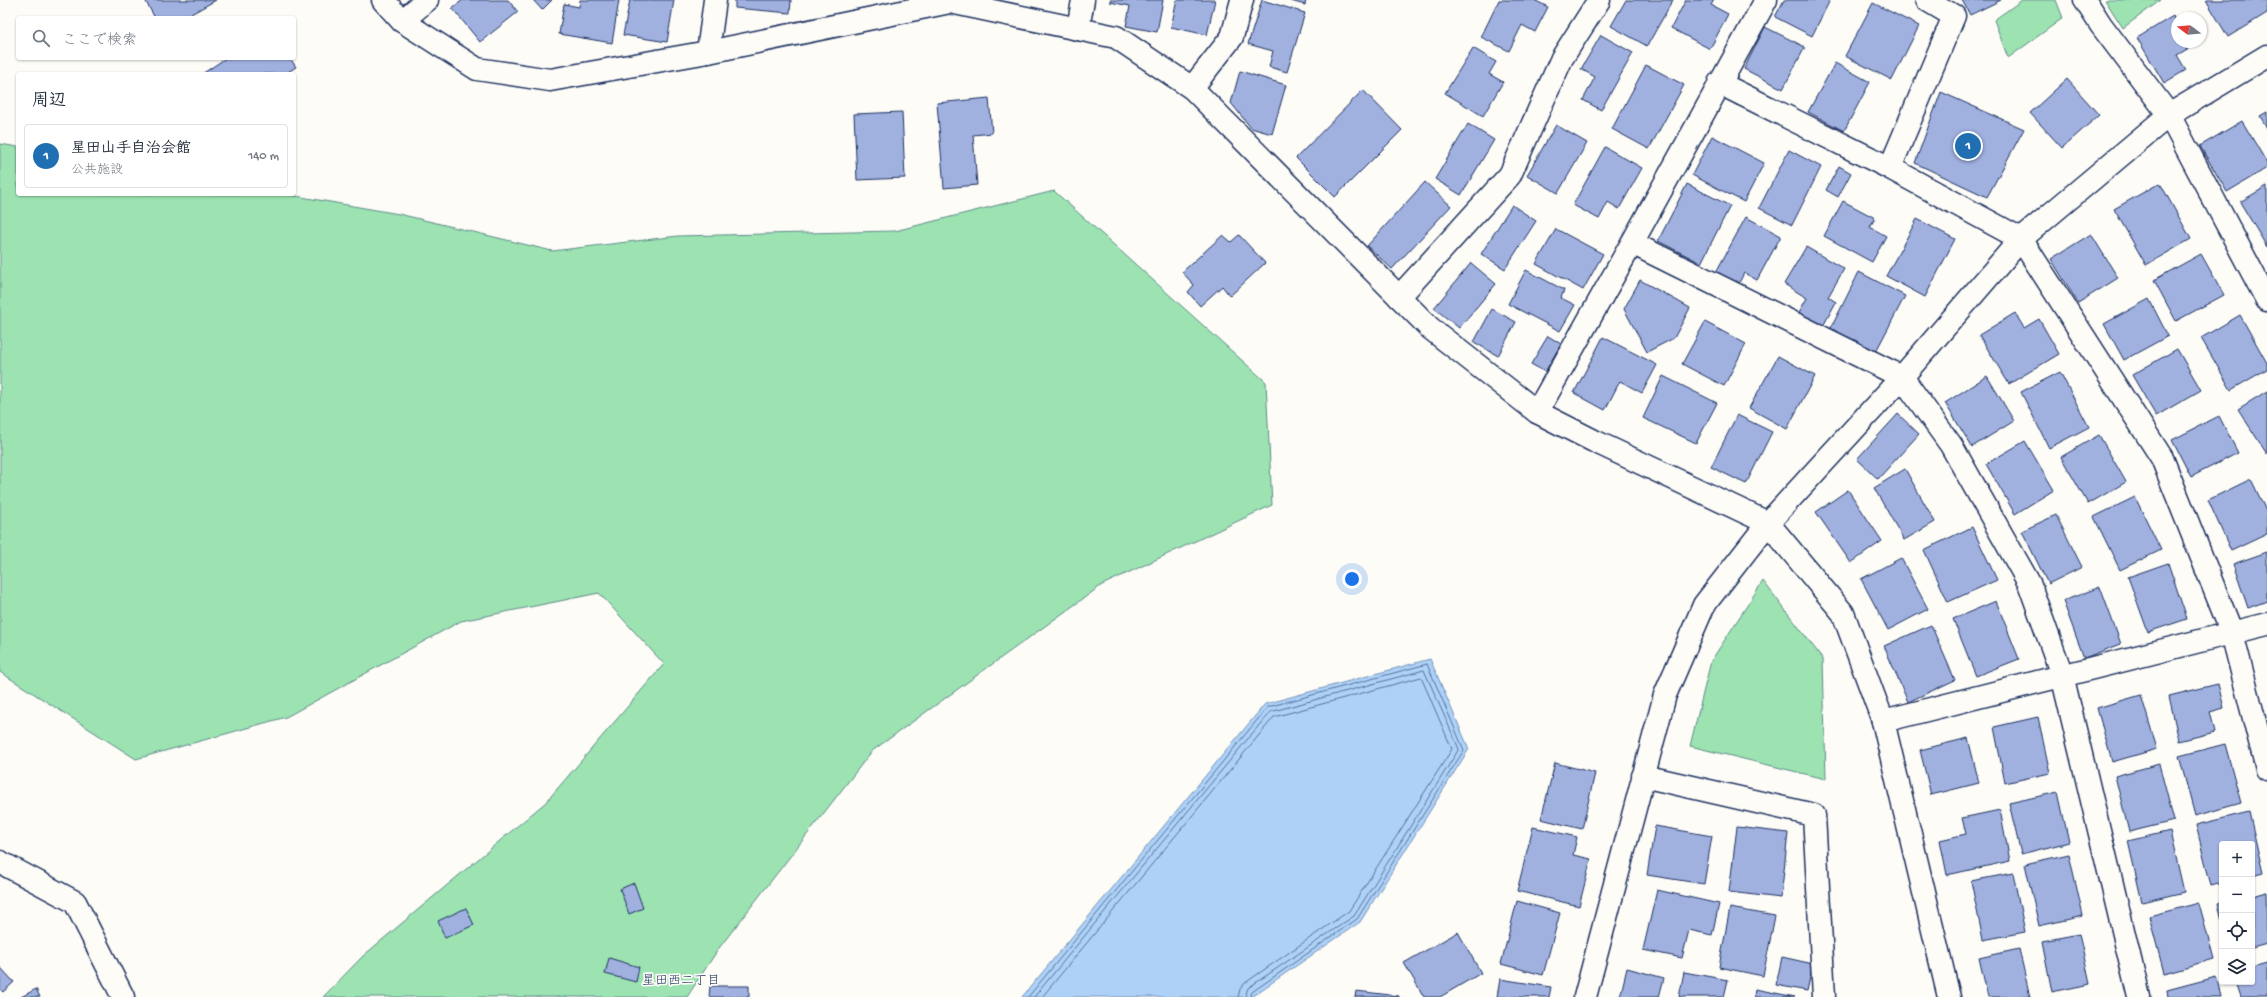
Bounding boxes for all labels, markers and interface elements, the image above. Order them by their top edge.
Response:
north arrow [2171,12,2207,48]
search box [16,16,296,60]
icon: search [30,27,52,49]
text: ここで検索 [62,32,137,50]
text: 周辺 [32,92,66,112]
pin: 1 [1955,131,1981,161]
text: 星田山手自治会館 [71,140,191,158]
text: 1 [43,149,49,164]
text: 140 m [248,149,279,164]
text: 公共施設 [71,163,123,178]
your location [1342,569,1362,589]
map controls [2219,841,2255,985]
button: + [2219,841,2255,877]
button: − [2219,877,2255,913]
button: locate [2219,913,2255,949]
button: layers [2219,949,2255,985]
district label: 星田西二丁目 [642,973,720,989]

